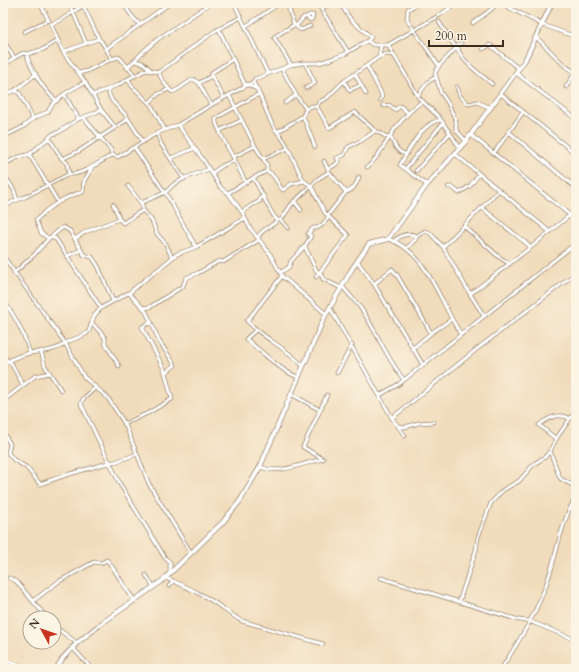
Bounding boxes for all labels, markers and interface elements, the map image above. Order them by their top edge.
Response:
scale bar [429,22,503,48]
text: 200 m [435,28,468,44]
north arrow [22,610,62,650]
text: N [26,615,44,632]

